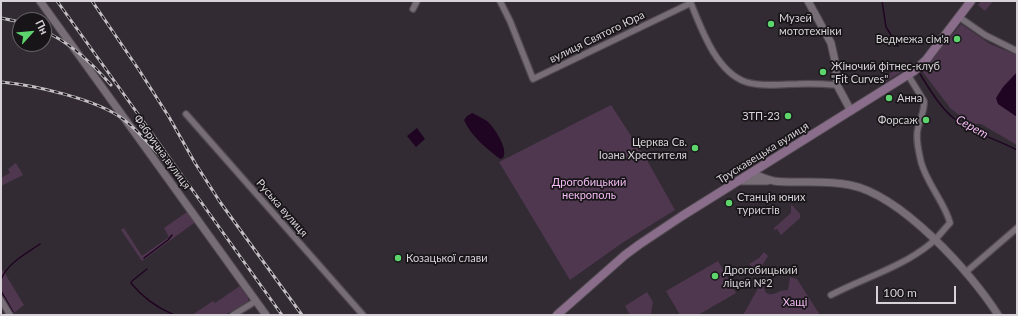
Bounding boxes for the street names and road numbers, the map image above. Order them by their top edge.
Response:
street label: вулиця Святого Юра [547,8,647,66]
street label: Фабрична вулиця [131,112,193,192]
street label: Трускавецька вулиця [715,119,811,187]
street label: Руська вулиця [253,177,311,239]

